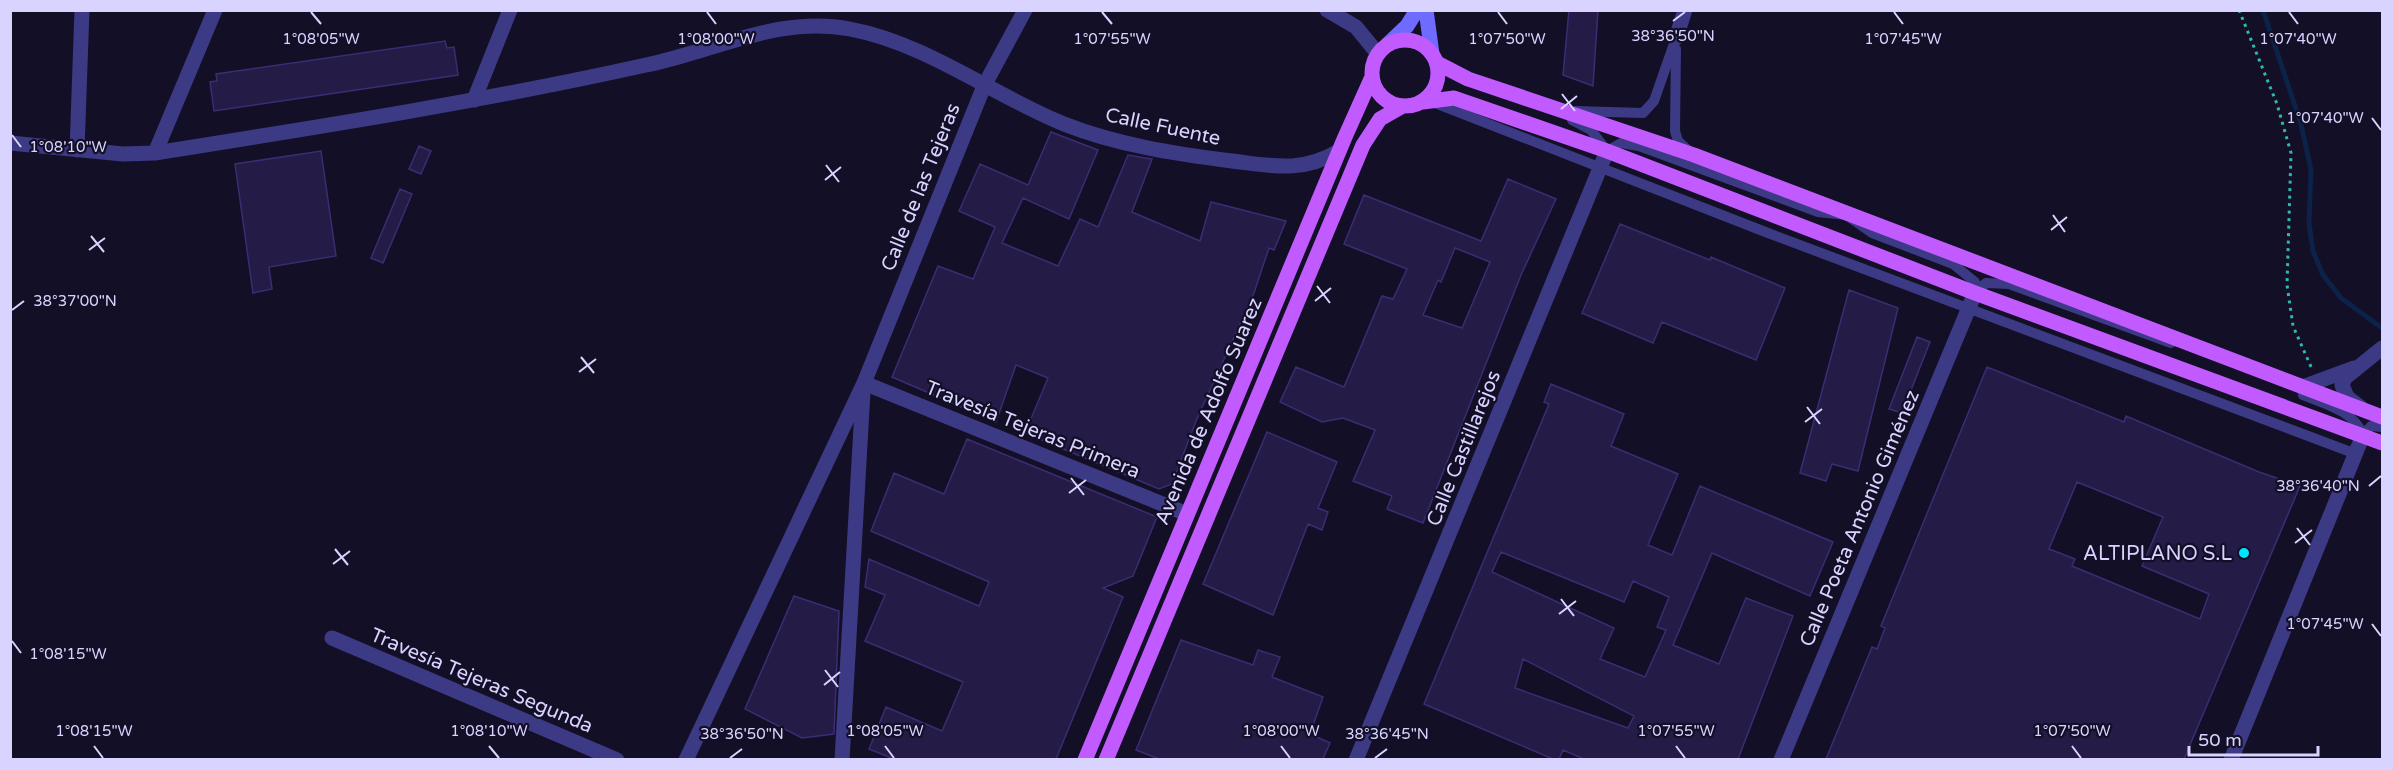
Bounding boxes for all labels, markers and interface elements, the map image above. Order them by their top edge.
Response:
text: 38°36'50"N [1631,27,1715,45]
text: 1°08'05"W [282,30,360,48]
text: 1°08'00"W [677,30,755,48]
text: 1°07'55"W [1073,30,1151,48]
text: 1°07'50"W [1468,30,1546,48]
text: 1°07'45"W [1864,30,1942,48]
text: 1°07'40"W [2259,30,2337,48]
street label: Calle de las Tejeras [876,100,966,275]
street label: Calle Fuente [1103,103,1223,151]
text: 1°07'40"W [2286,109,2364,127]
text: 1°08'10"W [29,138,107,156]
text: 38°37'00"N [33,292,117,310]
street label: Avenida de Adolfo Suarez [1150,294,1268,529]
street label: Calle Castillarejos [1422,367,1506,530]
street label: Travesía Tejeras Primera [922,376,1143,484]
street label: Calle Poeta Antonio Giménez [1795,386,1925,650]
text: 38°36'40"N [2276,477,2360,495]
place label: ALTIPLANO S.L [2083,542,2232,566]
marker: ALTIPLANO S.L [2237,546,2251,560]
text: 1°07'45"W [2286,615,2364,633]
street label: Travesía Tejeras Segunda [367,623,596,739]
text: 1°08'15"W [29,645,107,663]
scale bar [2189,719,2318,757]
text: 1°08'15"W [55,722,133,740]
text: 1°08'10"W [450,722,528,740]
text: 1°08'05"W [846,722,924,740]
text: 1°08'00"W [1242,722,1320,740]
text: 1°07'55"W [1637,722,1715,740]
text: 1°07'50"W [2033,722,2111,740]
text: 38°36'50"N [700,725,784,743]
text: 38°36'45"N [1345,725,1429,743]
text: 50 m [2198,729,2242,751]

